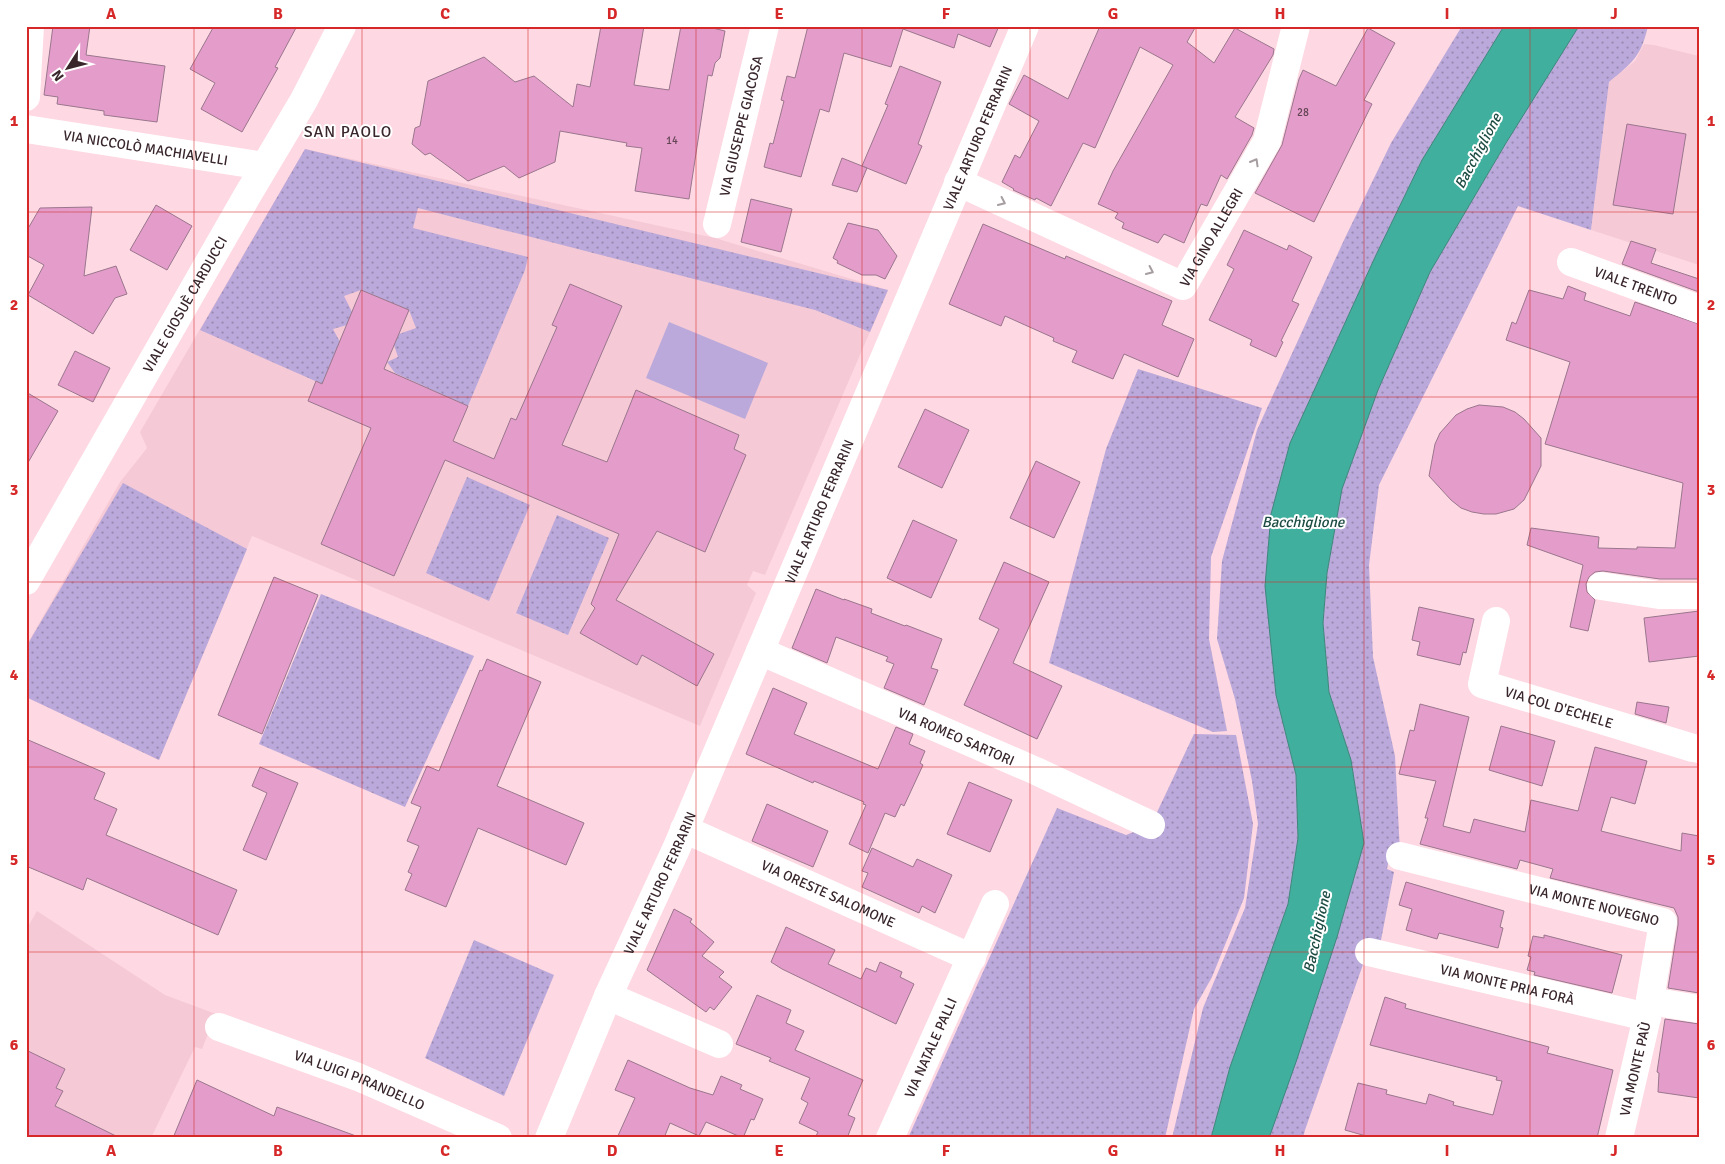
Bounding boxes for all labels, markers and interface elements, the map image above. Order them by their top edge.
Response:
text: A [106,4,117,24]
text: B [273,4,283,24]
text: C [440,4,450,24]
text: D [607,4,618,24]
text: E [774,4,784,24]
text: F [942,4,951,24]
text: G [1108,4,1118,24]
text: H [1275,4,1285,24]
text: I [1444,4,1450,24]
text: J [1610,4,1618,24]
north arrow [42,42,92,92]
street label: VIA GIUSEPPE GIACOSA [716,53,767,198]
street label: VIALE ARTURO FERRARIN [940,63,1016,213]
text: N [48,66,68,84]
house number: 28 [1297,106,1309,119]
water label: Bacchiglione [1451,109,1506,192]
text: 1 [10,111,19,131]
text: 1 [1707,111,1716,131]
district label: SAN PAOLO [304,122,392,142]
street label: VIA NICCOLÒ MACHIAVELLI [62,127,229,169]
house number: 14 [666,134,678,147]
one-way arrow [1248,159,1258,168]
street label: VIA GINO ALLEGRI [1176,185,1247,290]
one-way arrow [997,196,1006,207]
street label: VIALE GIOSUÈ CARDUCCI [140,234,231,376]
street label: VIALE TRENTO [1592,263,1680,309]
one-way arrow [1145,264,1154,275]
text: 2 [10,295,18,315]
text: 2 [1707,295,1715,315]
street label: VIALE ARTURO FERRARIN [781,437,858,587]
text: 3 [10,480,18,500]
text: 3 [1707,480,1715,500]
water label: Bacchiglione [1262,513,1346,531]
text: 4 [10,665,19,685]
text: 4 [1707,665,1716,685]
street label: VIA COL D'ECHELE [1503,683,1615,732]
street label: VIA ROMEO SARTORI [895,704,1017,770]
street label: VIALE ARTURO FERRARIN [620,809,700,957]
text: 5 [10,850,18,870]
text: 5 [1707,850,1715,870]
street label: VIA ORESTE SALOMONE [758,857,898,932]
street label: VIA MONTE NOVEGNO [1527,881,1661,930]
water label: Bacchiglione [1300,888,1335,974]
street label: VIA MONTE PRIA FORÀ [1438,961,1576,1009]
street label: VIA NATALE PALLI [901,995,961,1101]
street label: VIA MONTE PAÙ [1616,1020,1655,1118]
text: 6 [10,1035,19,1055]
text: 6 [1707,1035,1716,1055]
street label: VIA LUIGI PIRANDELLO [292,1047,427,1114]
text: A [106,1141,117,1161]
text: B [273,1141,283,1161]
text: C [440,1141,450,1161]
text: D [607,1141,618,1161]
text: E [774,1141,784,1161]
text: F [942,1141,951,1161]
text: G [1108,1141,1118,1161]
text: H [1275,1141,1285,1161]
text: I [1444,1141,1450,1161]
text: J [1610,1141,1618,1161]

